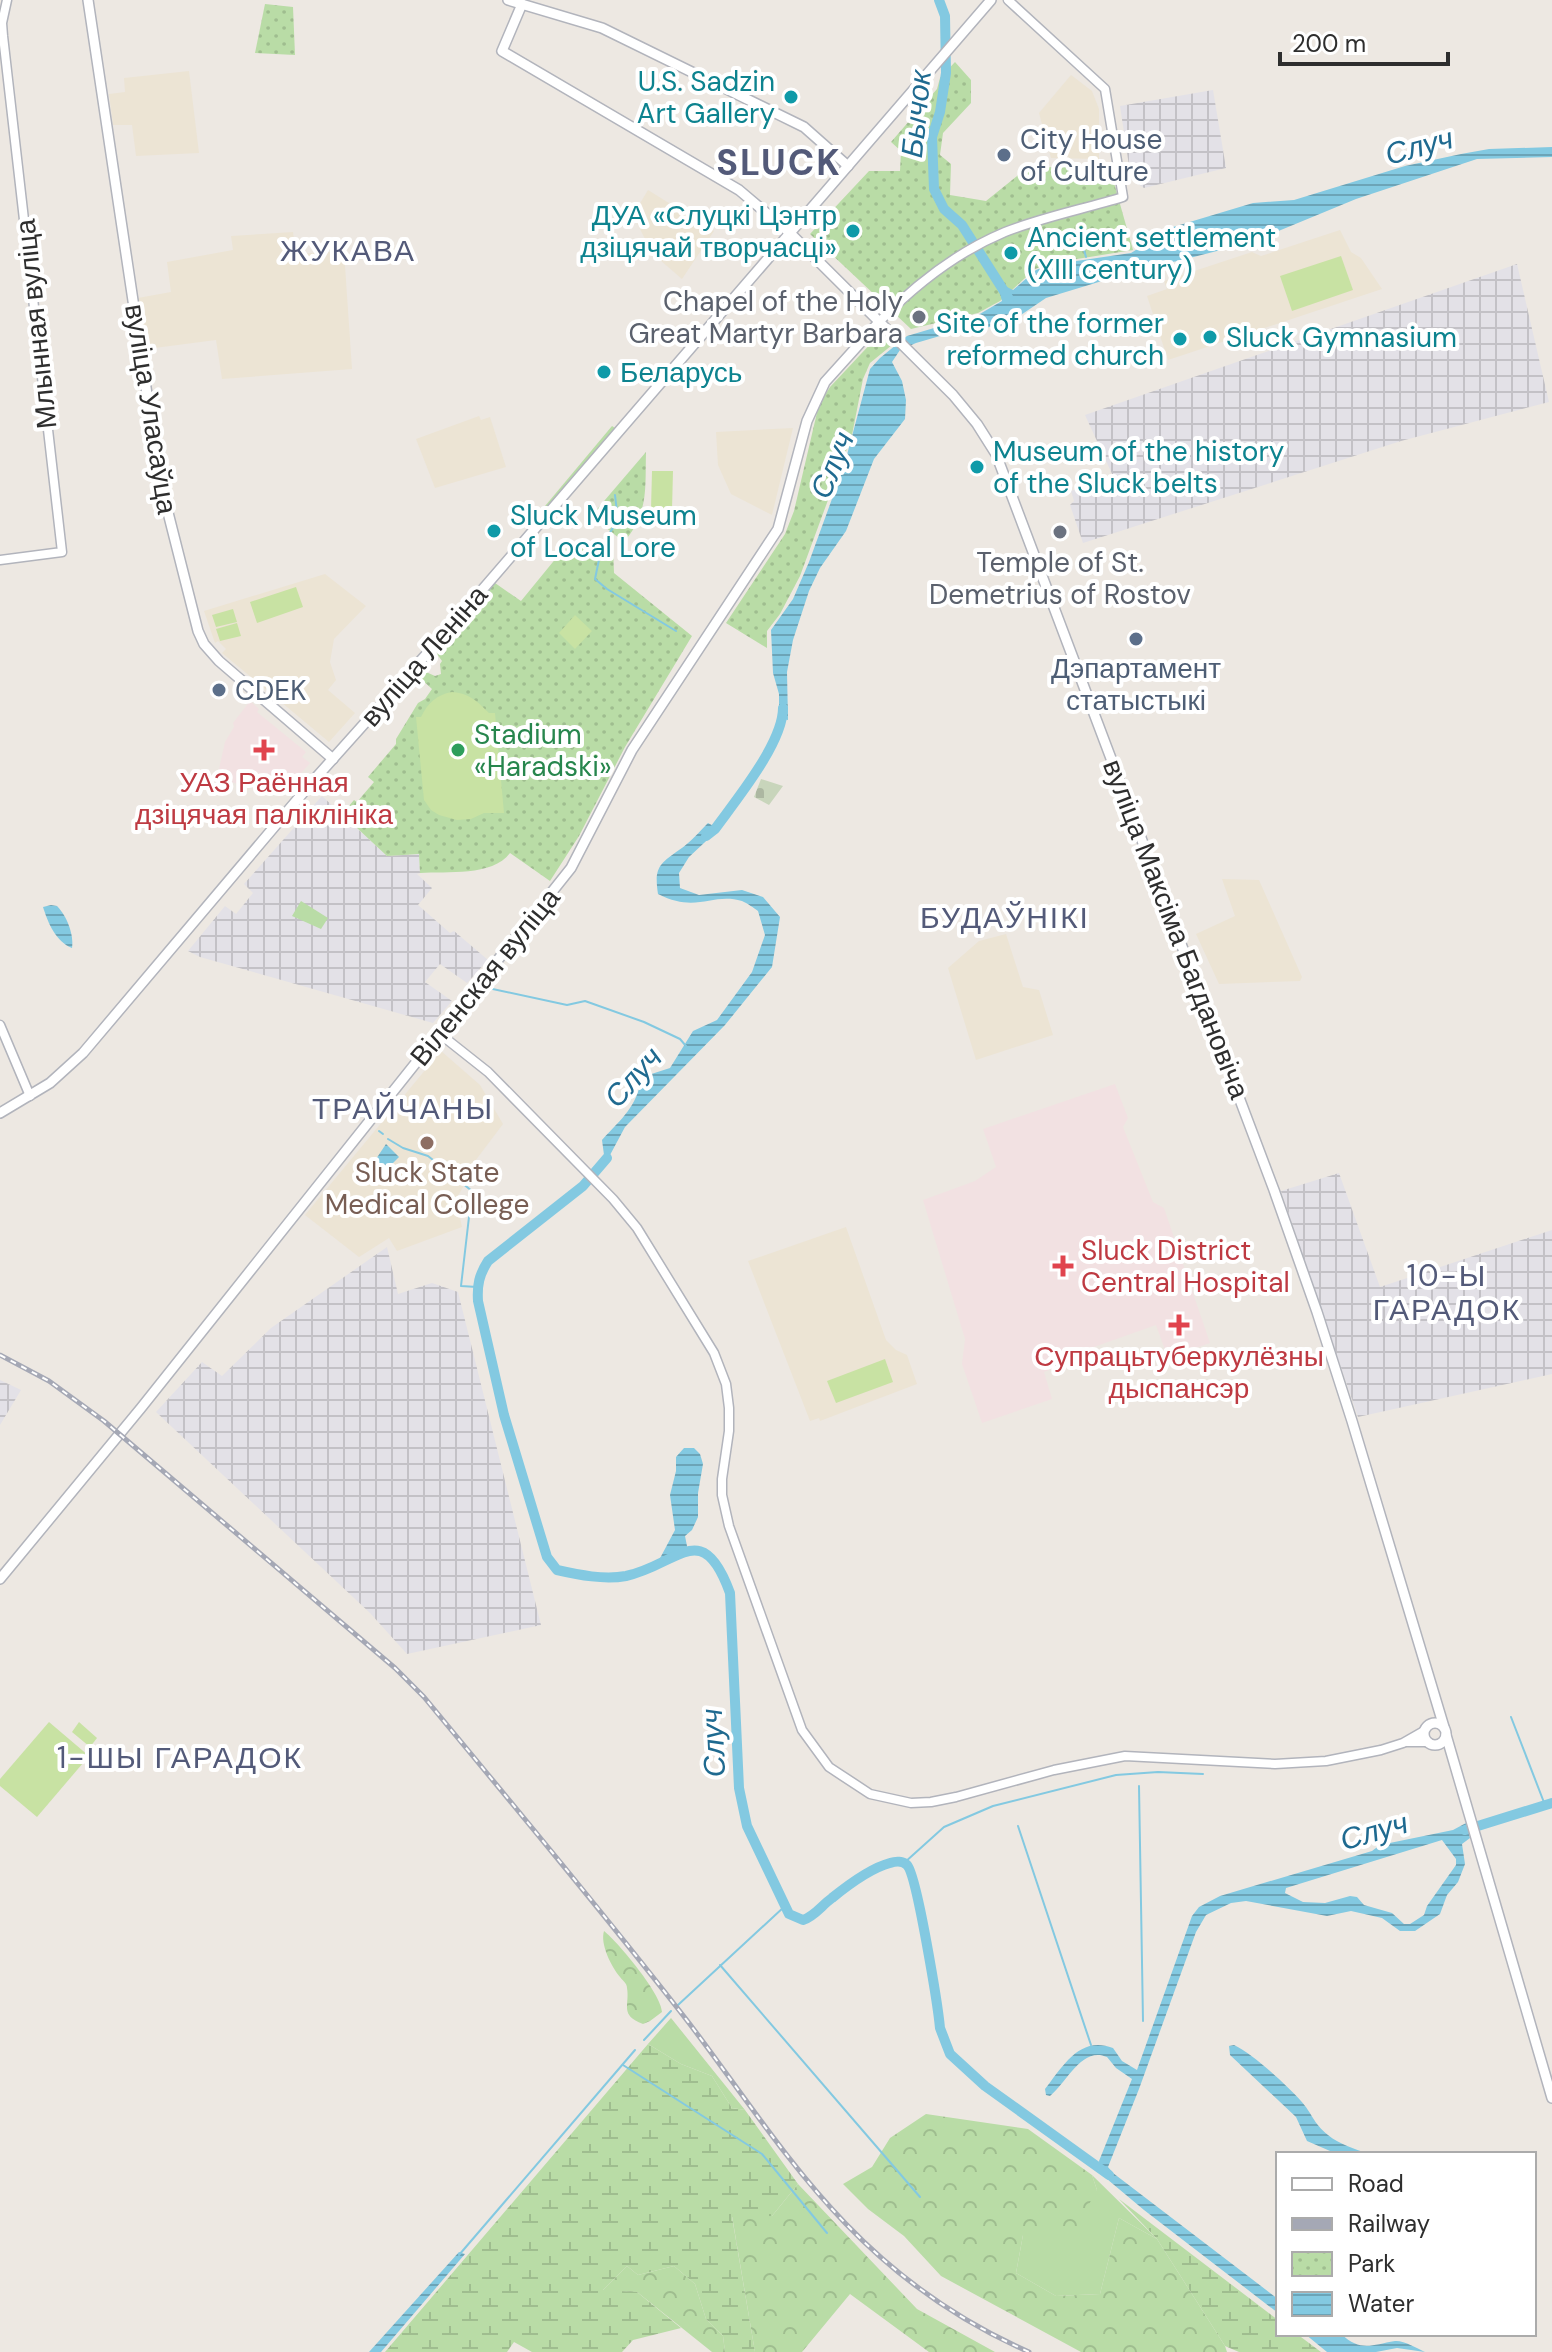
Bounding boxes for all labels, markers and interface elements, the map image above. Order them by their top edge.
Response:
scale bar [1280,16,1448,66]
text: 200 m [1292,28,1366,59]
place label: U.S. Sadzin Art Gallery [637,63,775,132]
water label: Бычок [892,66,940,160]
marker: U.S. Sadzin Art Gallery [782,88,800,106]
water label: Случ [1381,118,1457,174]
place label: City House of Culture [1020,121,1162,190]
district label: SLUCK [716,139,842,186]
marker: City House of Culture [995,146,1013,164]
place label: ДУА «Слуцкі Цэнтр дзіцячай творчасці» [580,197,837,266]
street label: Млынная вуліца [7,217,65,431]
place label: Ancient settlement (XIII century) [1027,219,1276,288]
marker: ДУА «Слуцкі Цэнтр дзіцячай творчасці» [844,222,862,240]
district label: ЖУКАВА [280,231,416,270]
marker: Ancient settlement (XIII century) [1002,244,1020,262]
place label: Chapel of the Holy Great Martyr Barbara [628,283,903,352]
street label: вуліца Уласаўца [116,301,186,517]
place label: Site of the former reformed church [936,305,1164,374]
marker: Chapel of the Holy Great Martyr Barbara [910,308,928,326]
place label: Sluck Gymnasium [1226,319,1457,356]
marker: Sluck Gymnasium [1201,328,1219,346]
marker: Site of the former reformed church [1171,330,1189,348]
place label: Беларусь [620,354,742,391]
marker: Беларусь [595,363,613,381]
water label: Случ [801,426,863,504]
place label: Museum of the history of the Sluck belts [993,433,1284,502]
marker: Museum of the history of the Sluck belts [968,458,986,476]
place label: Sluck Museum of Local Lore [510,497,697,566]
marker: Sluck Museum of Local Lore [485,522,503,540]
marker: Temple of St. Demetrius of Rostov [1051,523,1069,541]
place label: Temple of St. Demetrius of Rostov [929,544,1191,613]
street label: вуліца Леніна [352,577,496,735]
marker: Дэпартамент статыстыкі [1127,630,1145,648]
place label: Дэпартамент статыстыкі [1051,650,1221,719]
place label: CDEK [235,672,307,709]
marker: CDEK [210,681,228,699]
place label: Stadium «Haradski» [474,716,612,785]
marker: УАЗ Раённая дзіцячая паліклініка [253,739,275,761]
marker: Stadium «Haradski» [449,741,467,759]
street label: вуліца Максіма Багдановіча [1094,754,1258,1104]
place label: УАЗ Раённая дзіцячая паліклініка [135,764,393,833]
street label: Віленская вуліца [402,880,569,1074]
district label: БУДАЎНІКІ [920,898,1090,937]
water label: Случ [595,1038,671,1116]
district label: ТРАЙЧАНЫ [312,1089,494,1128]
marker: Sluck State Medical College [418,1134,436,1152]
place label: Sluck State Medical College [325,1154,529,1223]
place label: Sluck District Central Hospital [1081,1232,1290,1301]
marker: Sluck District Central Hospital [1052,1255,1074,1277]
district label: 10-Ы ГАРАДОК [1373,1256,1521,1329]
marker: Супрацьтуберкулёзны дыспансэр [1168,1314,1190,1336]
place label: Супрацьтуберкулёзны дыспансэр [1034,1338,1324,1407]
water label: Случ [692,1708,734,1778]
district label: 1-ШЫ ГАРАДОК [57,1738,303,1777]
water label: Случ [1336,1803,1412,1859]
legend [1276,2152,1536,2336]
text: Road [1348,2168,1404,2199]
text: Railway [1348,2208,1430,2239]
text: Park [1348,2248,1395,2279]
text: Water [1348,2288,1414,2319]

